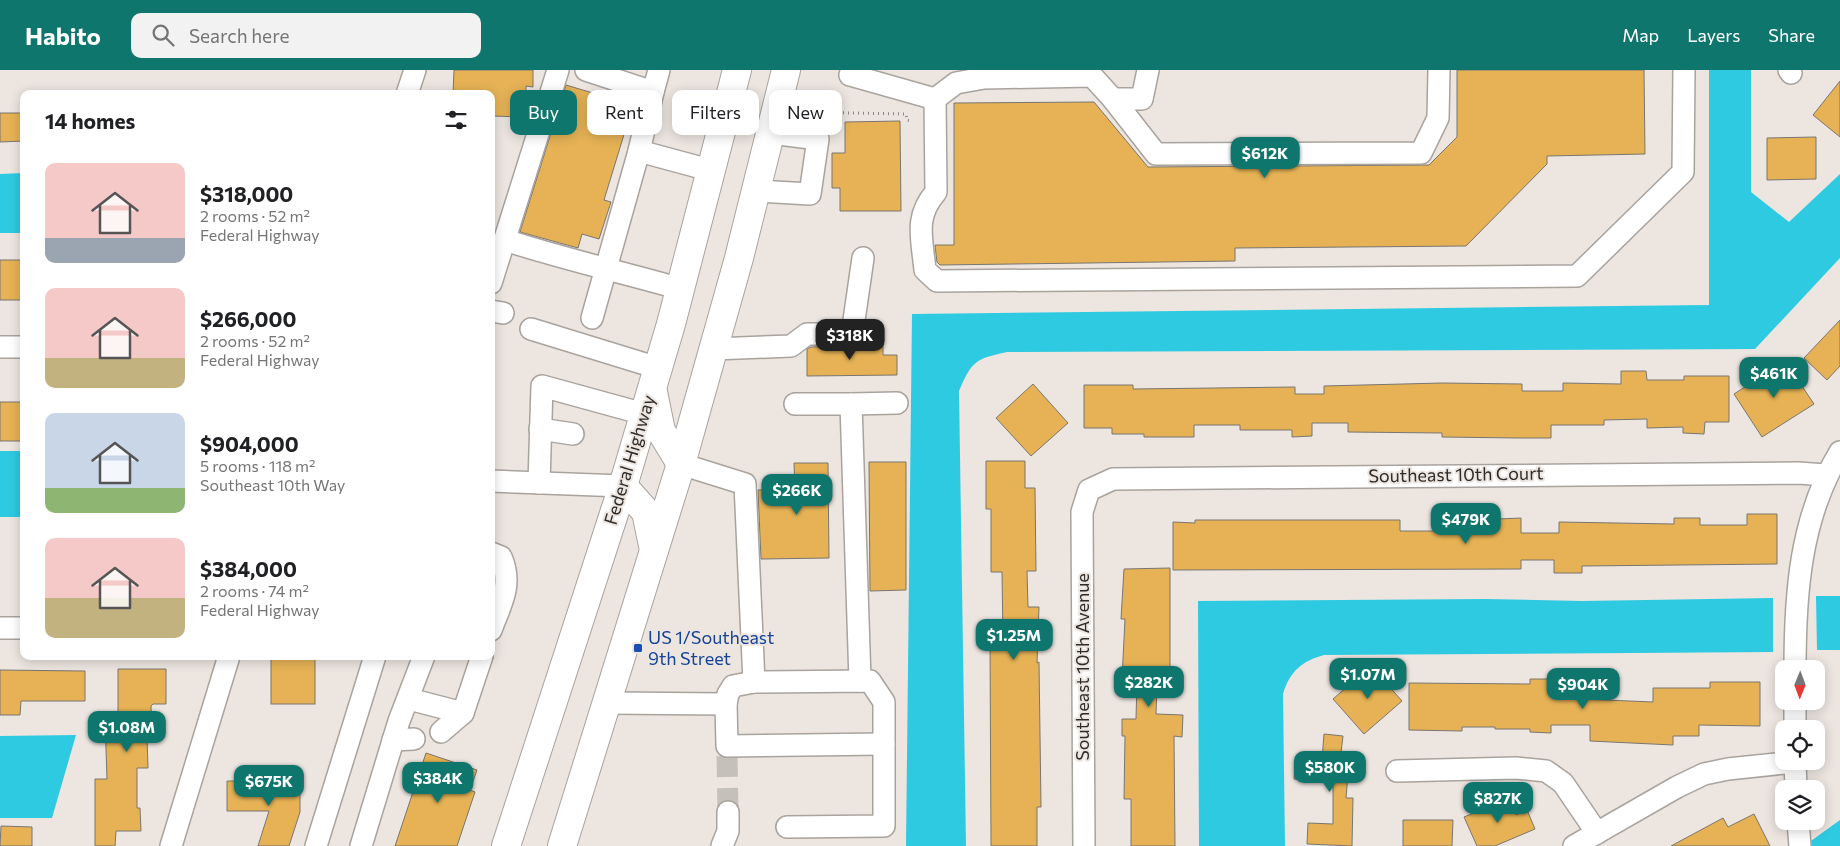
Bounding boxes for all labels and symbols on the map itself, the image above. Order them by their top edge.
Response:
pin: $612K [1230,136,1300,179]
pin: $318K [815,318,885,361]
pin: $461K [1739,356,1809,399]
street label: Federal Highway [599,392,659,527]
street label: Southeast 10th Court [1368,461,1544,487]
pin: $266K [762,474,832,516]
pin: $479K [1431,502,1501,545]
street label: Southeast 10th Avenue [1071,573,1093,761]
pin: $1.25M [973,618,1055,661]
place label: US 1/Southeast 9th Street [648,626,774,669]
marker: US 1/Southeast 9th Street [632,642,644,654]
pin: $1.07M [1327,658,1409,700]
north arrow [1775,660,1825,710]
pin: $282K [1114,666,1184,708]
pin: $904K [1548,668,1618,710]
pin: $1.08M [86,710,168,753]
pin: $580K [1295,750,1365,793]
pin: $384K [403,762,473,804]
pin: $675K [234,764,304,807]
pin: $827K [1463,782,1533,824]

